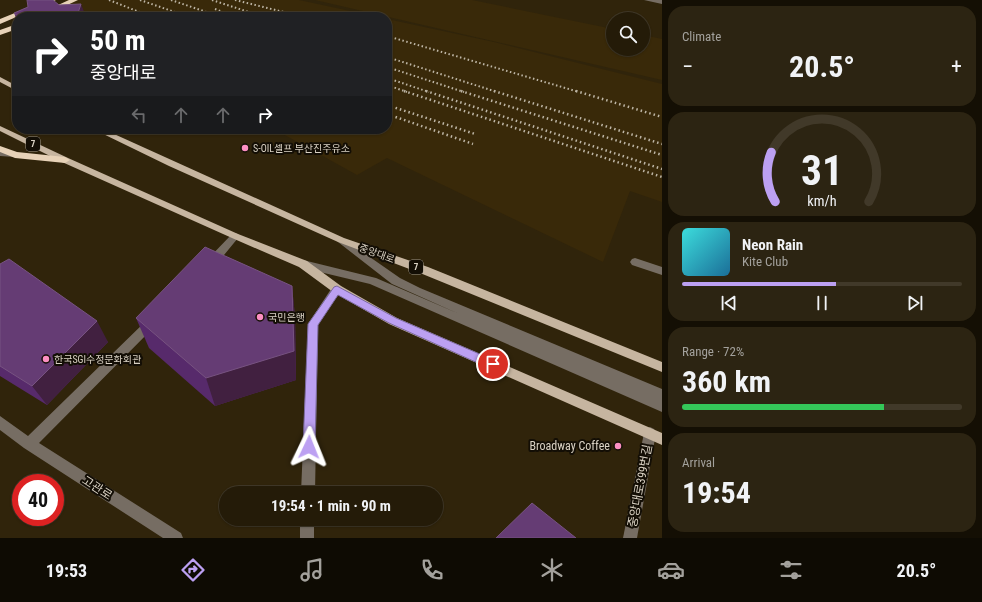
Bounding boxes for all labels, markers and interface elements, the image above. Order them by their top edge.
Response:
map controls [606,12,650,56]
button: search [606,12,650,56]
text: 50 m [90,24,146,57]
icon: right [24,28,76,80]
text: Climate [682,29,721,44]
text: 20.5° [789,49,855,84]
text: − [682,54,693,79]
text: + [951,54,962,79]
text: 중앙대로 [90,62,156,83]
icon: left [128,104,150,126]
icon: ahead [170,104,192,126]
icon: ahead [212,104,234,126]
icon: right [254,104,276,126]
road number: 7 [26,137,40,151]
marker: S-OIL셀프 부산진주유소 [240,143,250,153]
place label: S-OIL셀프 부산진주유소 [253,143,350,154]
text: 31 [801,145,843,194]
text: km/h [807,192,837,208]
text: Neon Rain [742,236,803,254]
street label: 중앙대로 [358,242,396,265]
text: Kite Club [742,254,788,269]
road number: 7 [409,260,423,274]
icon: previous [718,292,740,314]
icon: pause [811,292,833,314]
icon: next [904,292,926,314]
marker: 국민은행 [255,312,265,322]
place label: 국민은행 [268,312,305,323]
text: Range · 72% [682,344,744,359]
pin [476,347,510,381]
icon: arrive [482,353,504,375]
marker: 한국SGI수정문화회관 [41,354,51,364]
place label: 한국SGI수정문화회관 [54,354,142,365]
text: 360 km [682,364,771,399]
position arrow [288,426,330,468]
place label: Broadway Coffee [529,439,610,453]
marker: Broadway Coffee [613,441,623,451]
street label: 중앙대로399번길 [625,443,655,529]
text: Arrival [682,455,715,470]
street label: 고관로 [79,473,115,503]
speed limit sign: 40 [12,474,64,526]
text: 19:54 [682,475,751,510]
text: 19:54 · 1 min · 90 m [271,497,391,515]
icon: directions [179,556,207,584]
icon: music [298,556,326,584]
icon: phone [418,556,446,584]
icon: climate [538,556,566,584]
icon: car [657,556,685,584]
icon: filters [777,556,805,584]
text: 19:53 [46,560,87,581]
text: 20.5° [897,560,936,581]

